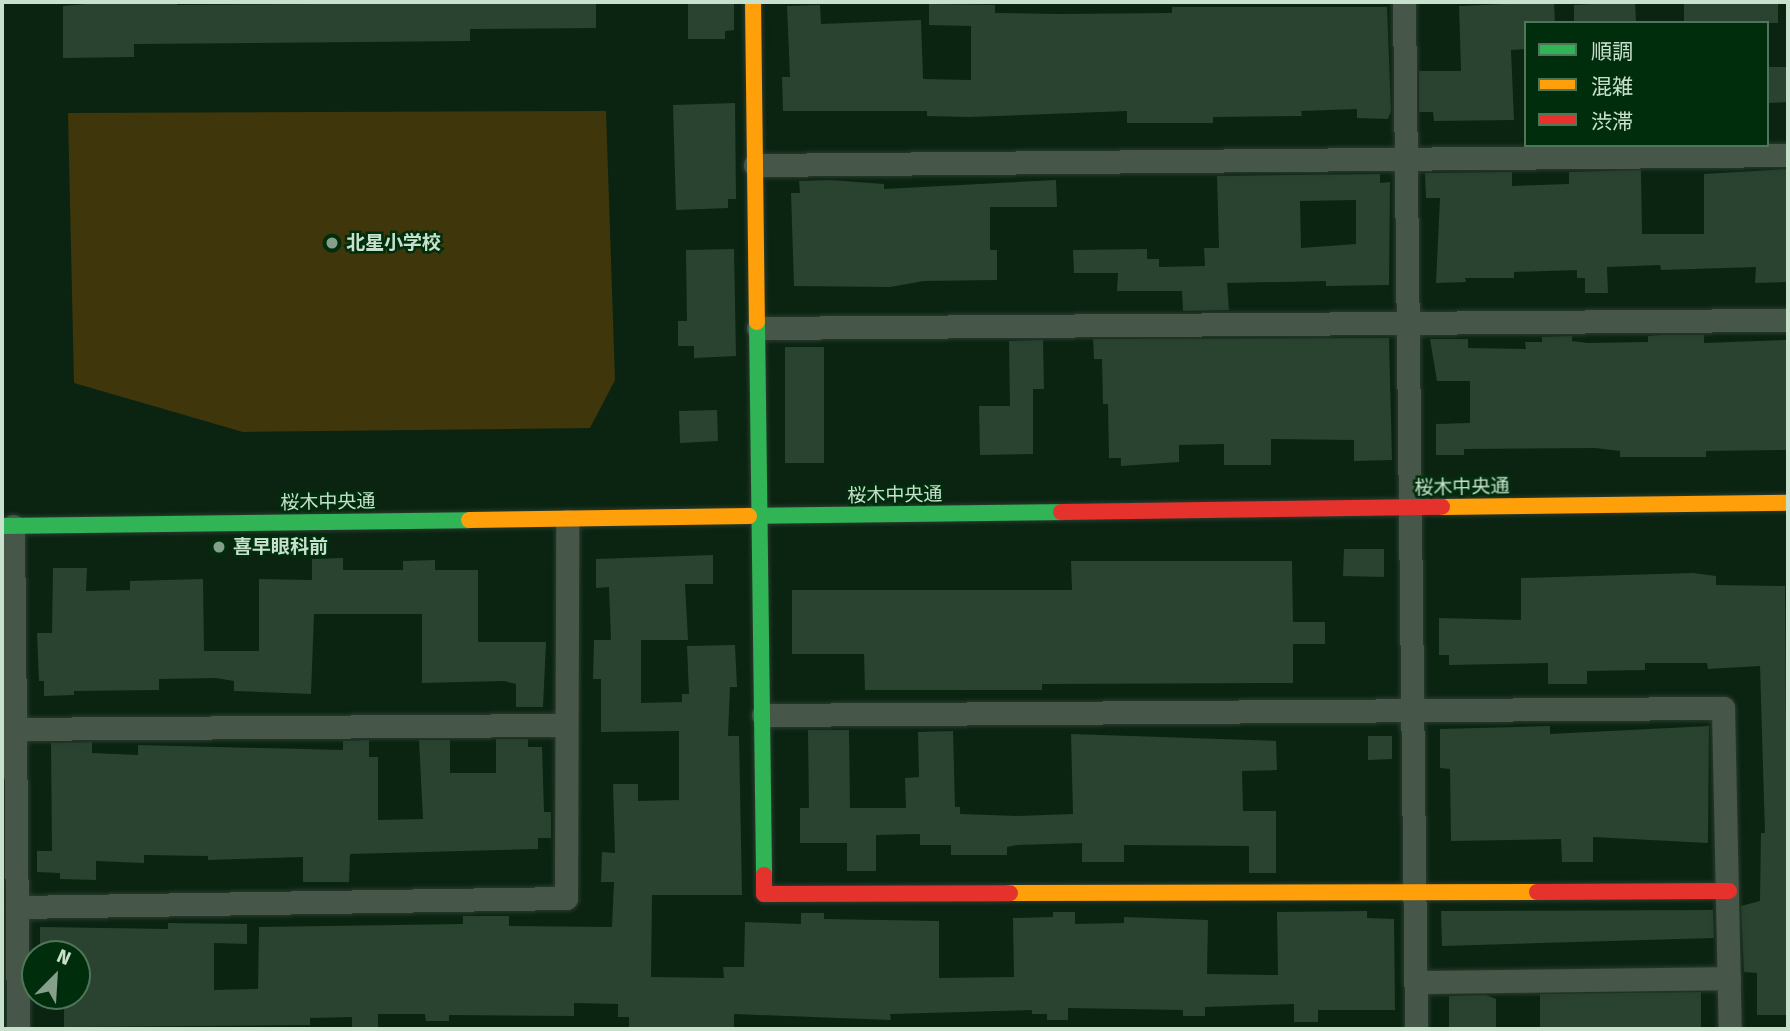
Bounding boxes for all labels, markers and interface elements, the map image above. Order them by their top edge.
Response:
legend [1524,21,1769,147]
text: 順調 [1591,39,1633,65]
text: 混雑 [1591,74,1633,100]
text: 渋滞 [1591,109,1633,135]
place label: 北星小学校 [346,232,441,254]
marker: 北星小学校 [324,235,340,251]
street label: 桜木中央通 [1414,475,1510,499]
street label: 桜木中央通 [847,483,943,507]
street label: 桜木中央通 [280,490,376,514]
place label: 喜早眼科前 [233,536,328,558]
marker: 喜早眼科前 [211,539,227,555]
north arrow [21,940,91,1010]
text: N [53,944,74,970]

